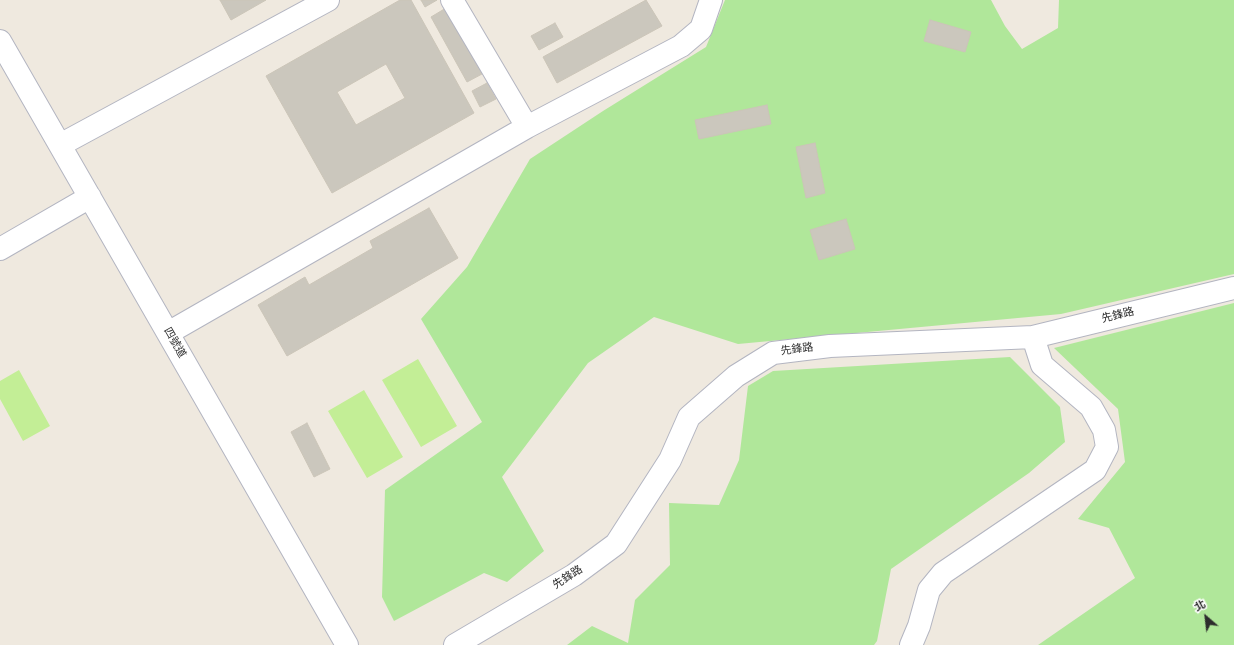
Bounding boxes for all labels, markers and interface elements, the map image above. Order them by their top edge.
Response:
street label: 先鋒路 [1100,306,1136,326]
street label: 四號道 [160,325,188,361]
street label: 先鋒路 [780,341,814,359]
street label: 先鋒路 [551,563,585,593]
north arrow [1186,597,1226,637]
text: 北 [1192,597,1209,615]

